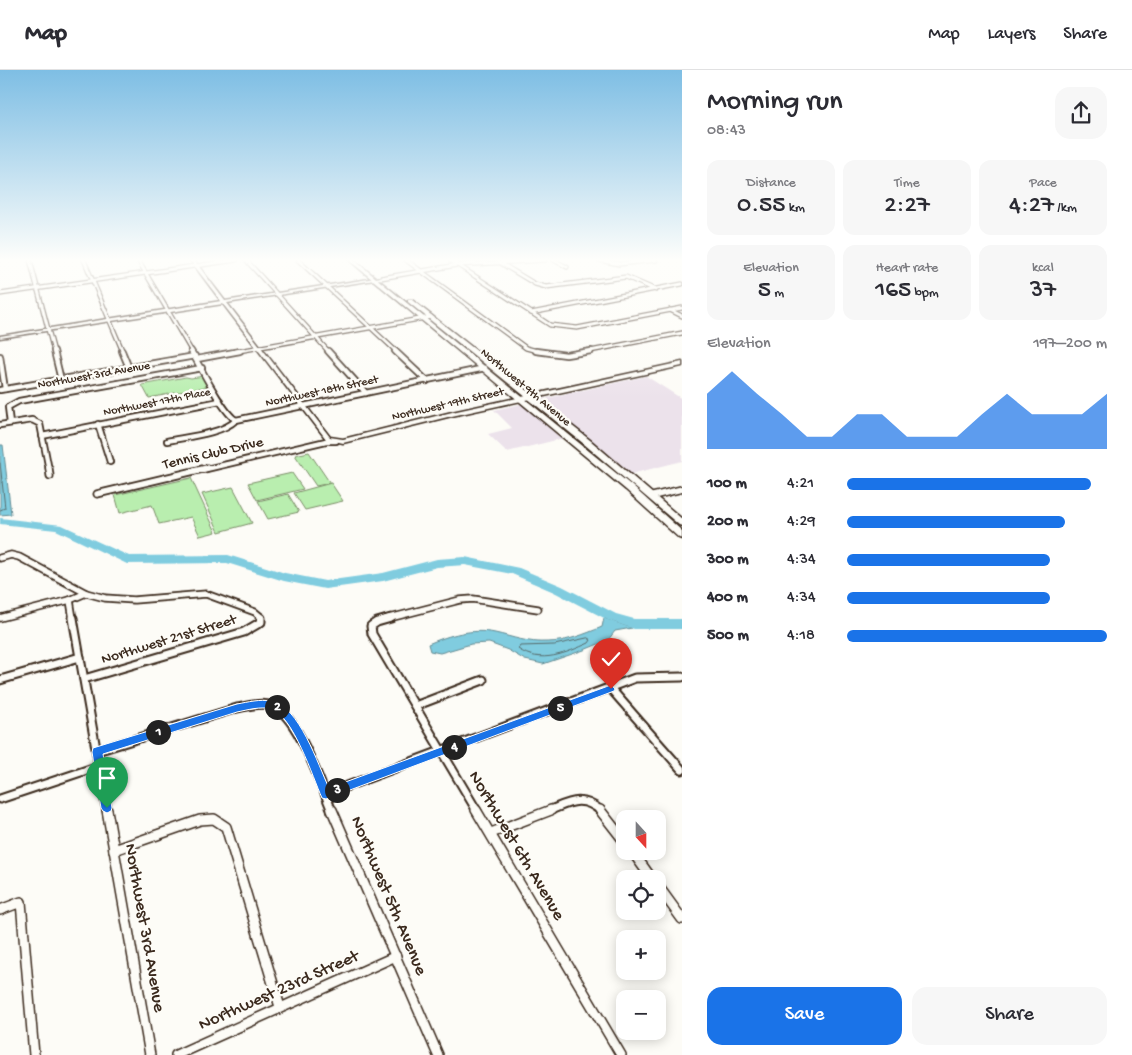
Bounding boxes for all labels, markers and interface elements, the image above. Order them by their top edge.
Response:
text: Map [25,20,67,49]
text: Map [928,24,960,45]
text: Layers [988,24,1035,45]
text: Share [1063,24,1107,45]
text: Morning run [707,86,842,119]
button: share [1055,87,1107,139]
text: 08:43 [707,122,746,141]
text: Distance [746,175,796,192]
text: Time [894,175,920,192]
text: Pace [1029,175,1057,192]
text: 0.55 [737,192,785,221]
text: 2:27 [884,192,930,221]
text: 4:27 [1009,192,1054,221]
text: km [785,200,805,217]
text: /km [1054,200,1077,217]
text: Elevation [743,260,799,277]
text: Heart rate [876,260,938,277]
text: kcal [1032,260,1054,277]
text: 5 [758,277,771,306]
text: 165 [875,277,911,306]
text: 37 [1030,277,1056,306]
text: m [771,285,784,302]
text: bpm [911,285,939,302]
text: Elevation [707,335,771,354]
text: 197–200 m [1033,335,1107,354]
street label: Northwest 9th Avenue [477,346,574,430]
street label: Northwest 3rd Avenue [37,359,152,393]
street label: Northwest 18th Street [264,373,381,411]
street label: Northwest 19th Street [391,385,506,425]
street label: Northwest 17th Place [102,386,213,420]
street label: Tennis Club Drive [160,434,265,475]
text: 100 m [707,475,747,494]
text: 4:21 [787,475,814,494]
text: 200 m [707,513,748,532]
text: 4:29 [787,513,815,532]
text: 300 m [707,551,749,570]
text: 4:34 [787,551,815,570]
text: 400 m [707,589,748,608]
text: 4:34 [787,589,815,608]
street label: Northwest 21st Street [99,610,240,669]
text: 500 m [707,627,749,646]
text: 4:18 [787,627,815,646]
pin [590,638,632,689]
icon: check [597,645,625,673]
pin: 2 [264,694,290,720]
pin: 5 [548,696,572,720]
text: 2 [274,699,281,716]
text: 5 [557,700,564,717]
pin: 1 [146,720,170,744]
text: 1 [156,724,161,741]
pin: 4 [442,734,466,760]
text: 4 [451,739,458,756]
pin [86,757,128,808]
icon: arrive [93,764,121,792]
street label: Northwest 6th Avenue [463,768,569,925]
pin: 3 [324,778,350,802]
text: 3 [334,782,341,799]
north arrow [616,810,666,860]
map controls [616,810,666,1040]
street label: Northwest 5th Avenue [345,813,431,979]
street label: Northwest 3rd Avenue [119,842,169,1015]
button: locate [616,870,666,920]
button: + [616,930,666,980]
street label: Northwest 23rd Street [196,945,364,1036]
button: Save [707,987,902,1045]
button: Share [912,987,1107,1045]
button: − [616,990,666,1040]

